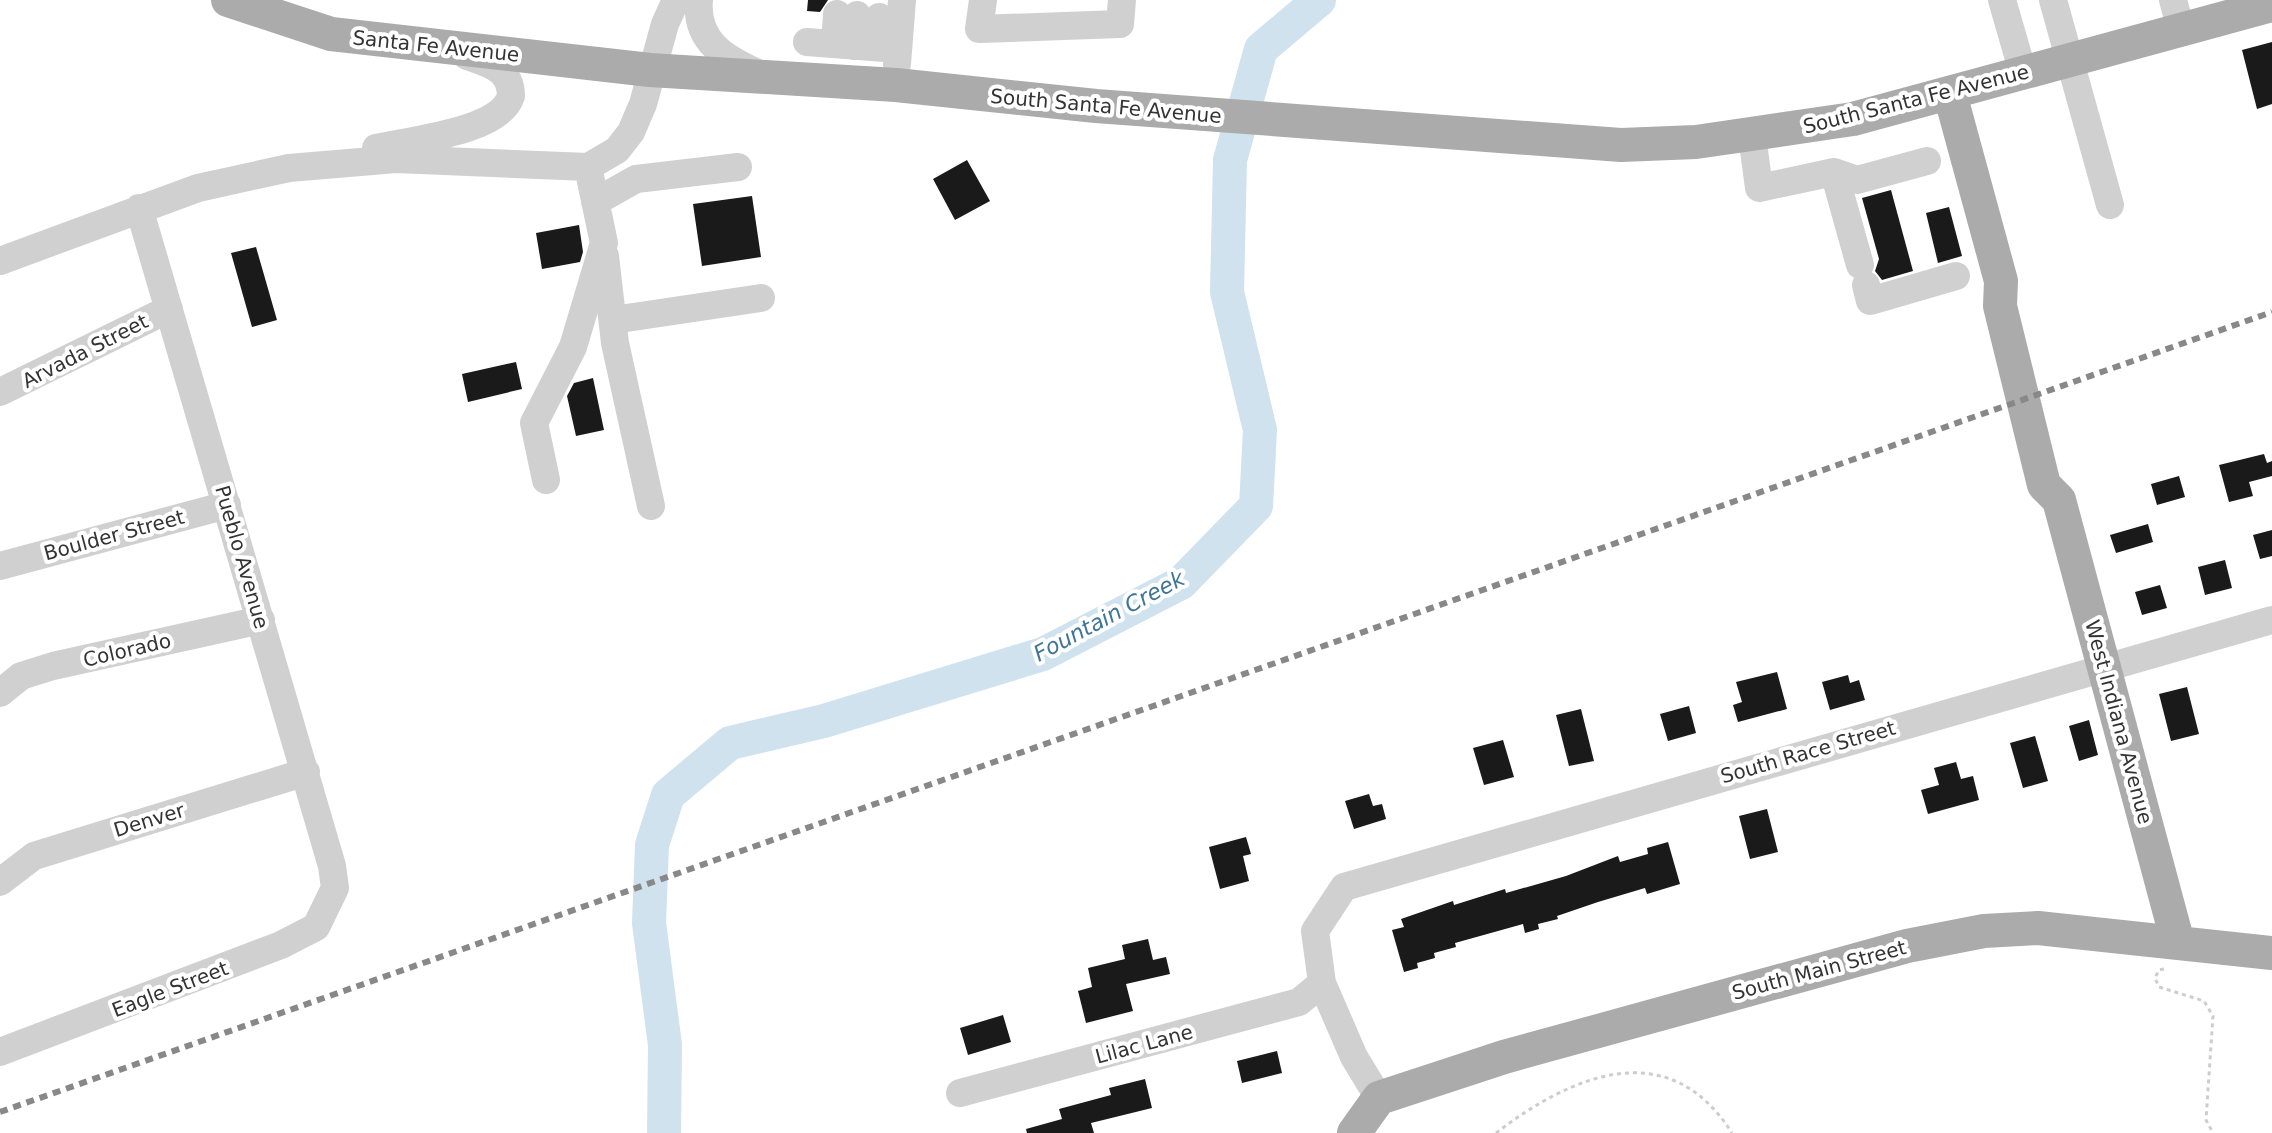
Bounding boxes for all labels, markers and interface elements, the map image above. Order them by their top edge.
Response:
street label: Santa Fe Avenue [351,25,521,67]
street label: South Santa Fe Avenue [1801,59,2031,139]
street label: South Santa Fe Avenue [989,84,1223,128]
street label: Arvada Street [18,309,152,393]
street label: Pueblo Avenue [210,483,274,631]
street label: Boulder Street [41,505,187,565]
water label: Fountain Creek [1029,565,1190,666]
street label: West Indiana Avenue [2080,617,2158,827]
street label: Colorado [81,628,173,672]
street label: South Race Street [1718,716,1898,788]
street label: Denver [111,798,188,842]
street label: South Main Street [1729,935,1909,1005]
street label: Eagle Street [108,956,232,1022]
street label: Lilac Lane [1092,1019,1196,1069]

